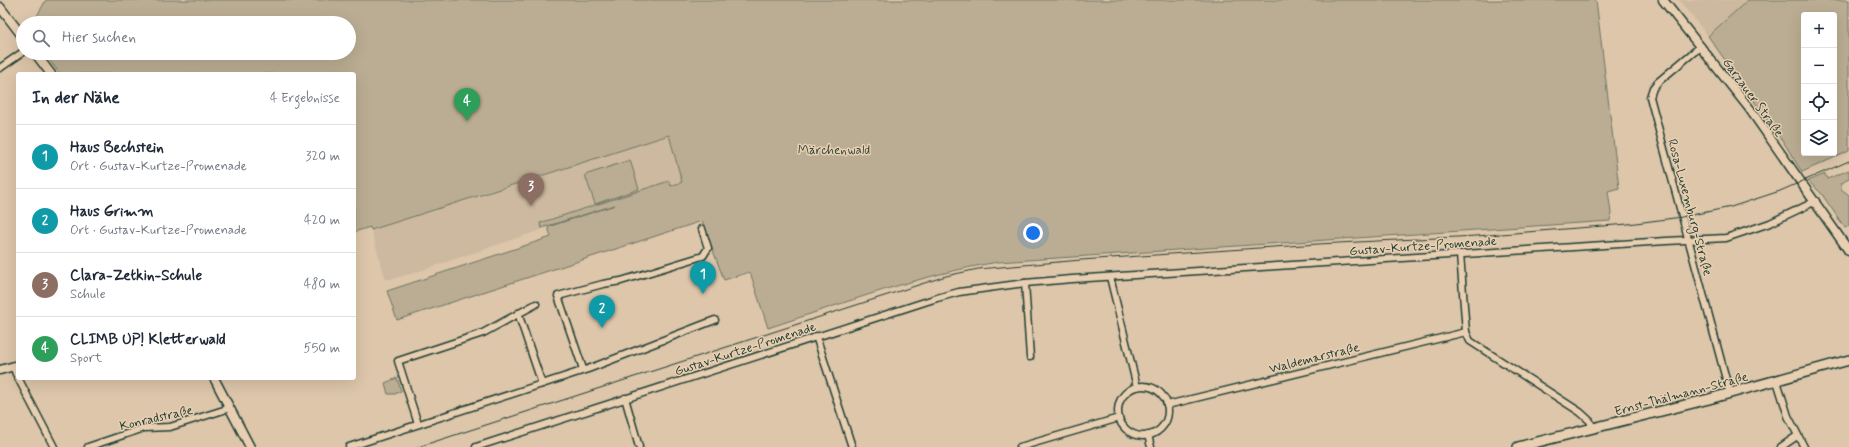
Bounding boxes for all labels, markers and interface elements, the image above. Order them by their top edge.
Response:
map controls [1801,12,1837,156]
button: + [1801,12,1837,48]
search box [16,16,356,60]
icon: search [30,27,52,49]
text: Hier suchen [62,28,136,48]
button: − [1801,48,1837,84]
street label: Garzauer Straße [1718,55,1787,141]
button: locate [1801,84,1837,120]
text: In der Nähe [32,87,120,109]
pin: 4 [454,88,480,121]
text: 4 Ergebnisse [270,90,340,107]
button: layers [1801,120,1837,156]
street label: Rosa-Luxemburg-Straße [1662,137,1716,278]
text: Haus Bechstein [70,138,164,158]
park label: Märchenwald [798,142,870,159]
text: 1 [42,148,48,165]
text: 320 m [306,148,340,165]
text: Ort · Gustav-Kurtze-Promenade [70,158,247,175]
pin: 3 [518,173,544,206]
text: Haus Grimm [70,202,154,222]
text: 2 [42,212,48,229]
text: 420 m [304,212,340,229]
text: Ort · Gustav-Kurtze-Promenade [70,222,247,239]
your location [1023,223,1043,243]
street label: Gustav-Kurtze-Promenade [1349,233,1497,260]
pin: 1 [690,261,716,294]
text: Clara-Zetkin-Schule [70,266,202,286]
text: 3 [42,276,48,293]
text: 480 m [304,276,340,293]
text: Schule [70,286,106,303]
pin: 2 [589,295,615,328]
street label: Gustav-Kurtze-Promenade [673,319,818,380]
text: CLIMB UP! Kletterwald [70,330,226,350]
street label: Waldemarstraße [1267,339,1361,378]
text: 4 [41,340,49,357]
text: 550 m [304,340,340,357]
text: Sport [70,350,102,367]
street label: Ernst-Thälmann-Straße [1613,368,1750,420]
street label: Konradstraße [118,402,195,435]

